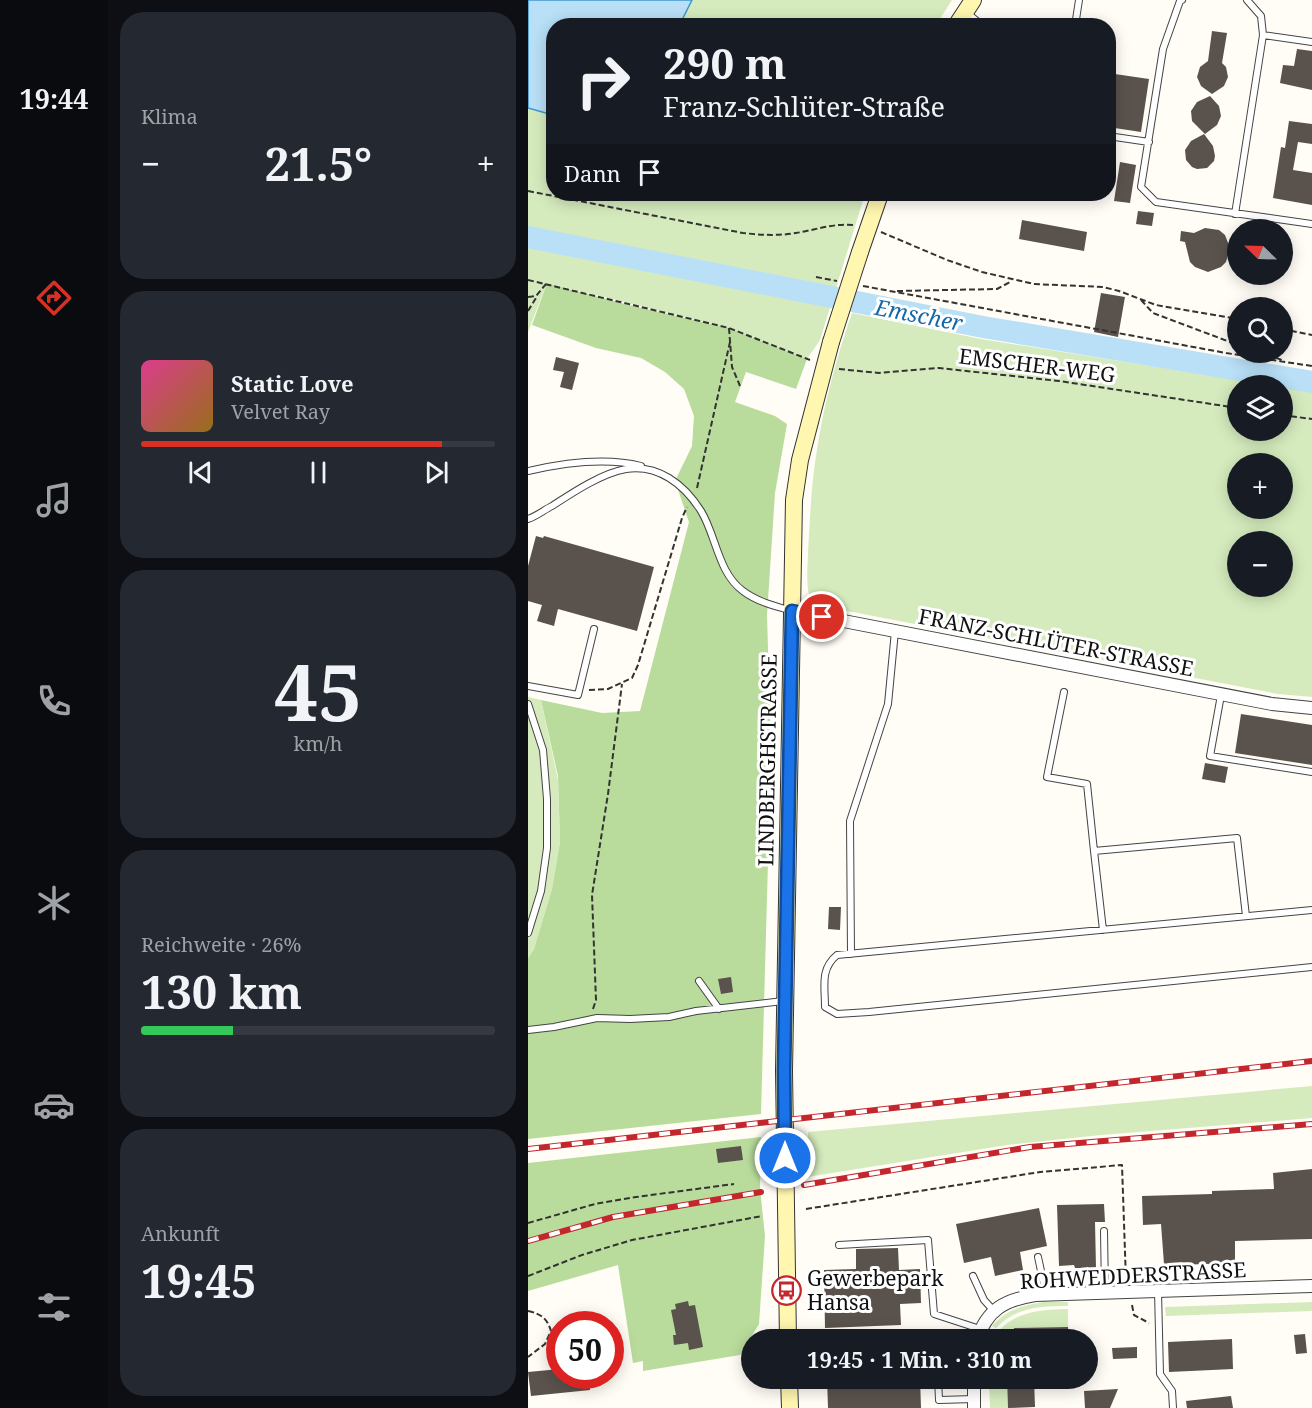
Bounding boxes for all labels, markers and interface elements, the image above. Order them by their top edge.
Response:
text: 290 m [663,34,787,91]
icon: right [564,42,642,120]
text: 19:44 [19,80,89,117]
text: Franz-Schlüter-Straße [663,88,945,125]
text: Klima [141,103,198,130]
text: 21.5° [265,133,372,194]
text: − [141,141,160,186]
text: + [477,141,495,186]
icon: arrive [633,156,666,189]
text: Dann [564,158,621,188]
north arrow [1227,219,1293,285]
map controls [1227,219,1293,597]
icon: directions [33,277,75,319]
water label: Emscher [872,291,966,337]
button: search [1227,297,1293,363]
street label: EMSCHER-WEG [957,342,1117,388]
text: Static Love [231,368,354,398]
button: layers [1227,375,1293,441]
text: Velvet Ray [231,398,330,425]
button: + [1227,453,1293,519]
icon: previous [184,456,217,489]
icon: pause [302,456,335,489]
icon: next [420,456,453,489]
icon: music [33,479,75,521]
button: − [1227,531,1293,597]
pin [796,591,847,642]
icon: arrive [805,600,838,633]
street label: FRANZ-SCHLÜTER-STRASSE [916,602,1196,682]
text: 45 [274,638,362,744]
street label: LINDBERGHSTRASSE [751,654,783,866]
icon: phone [33,680,75,722]
text: km/h [293,730,343,757]
icon: climate [33,882,75,924]
text: Reichweite · 26% [141,931,302,958]
text: 130 km [141,961,302,1022]
icon: car [33,1084,75,1126]
position arrow [753,1126,817,1190]
text: Ankunft [141,1220,220,1247]
text: 19:45 [141,1250,256,1311]
street label: ROHWEDDERSTRASSE [1019,1255,1247,1295]
place label: Gewerbepark Hansa [807,1264,944,1316]
bus stop icon: Gewerbepark Hansa [770,1274,802,1306]
icon: filters [33,1286,75,1328]
speed limit sign: 50 [546,1311,624,1389]
text: 19:45 · 1 Min. · 310 m [807,1344,1032,1374]

